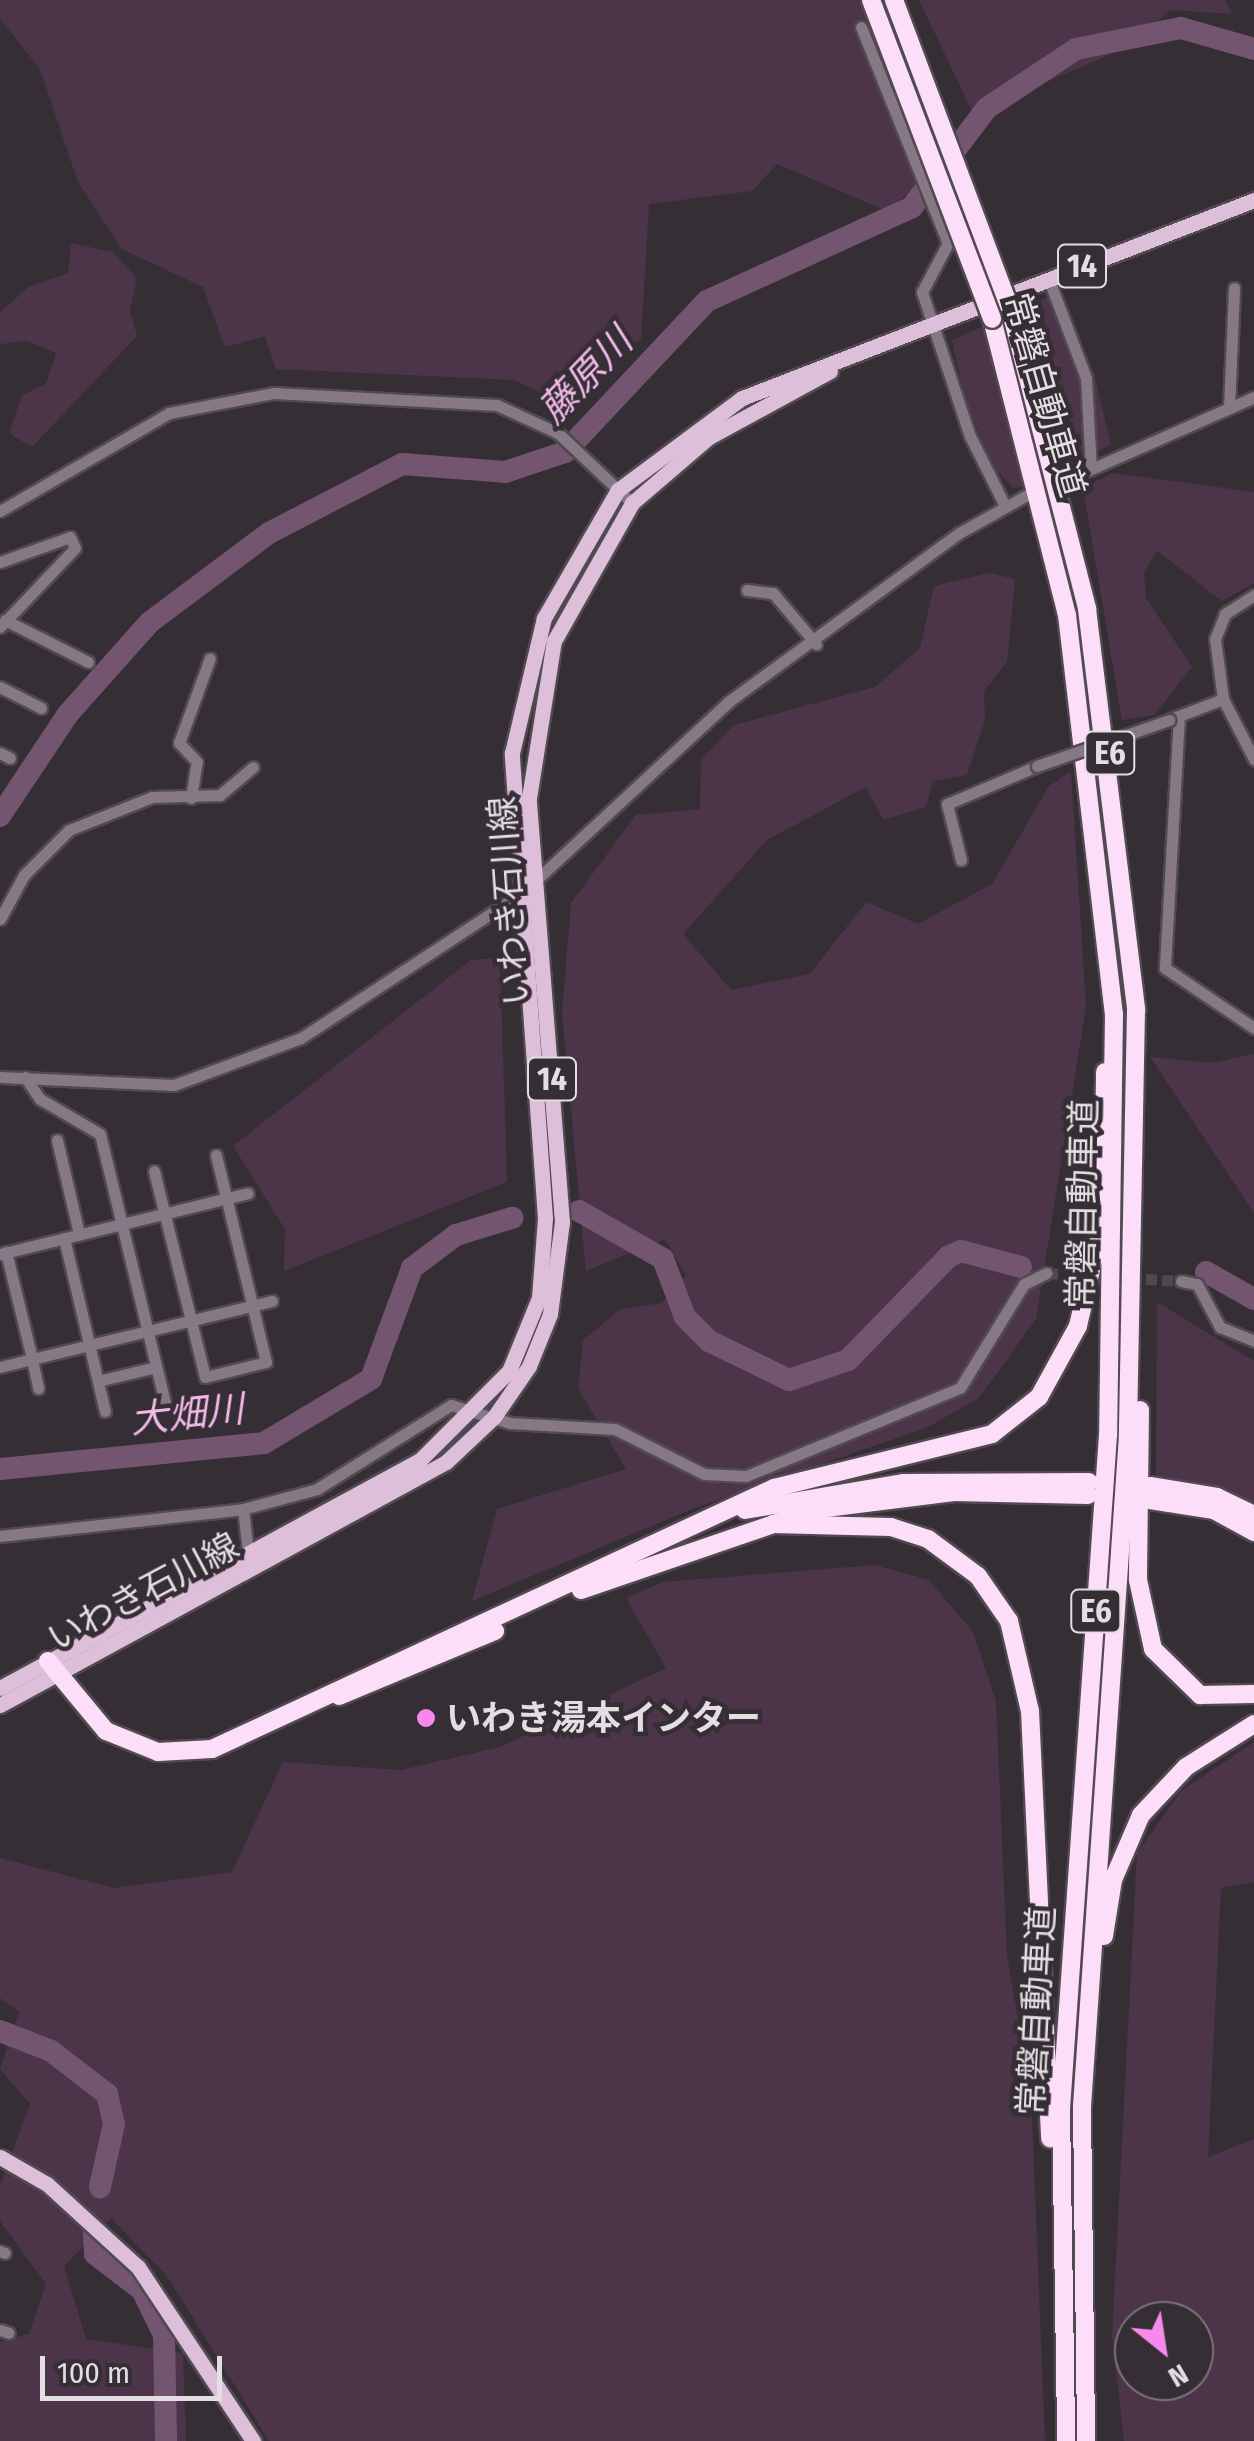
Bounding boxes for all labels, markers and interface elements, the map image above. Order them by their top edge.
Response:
road number: 14 [1057,239,1107,293]
street label: 常磐自動車道 [996,288,1094,502]
water label: 藤原川 [530,319,642,433]
road number: E6 [1082,726,1138,780]
street label: いわき石川線 [481,795,537,1007]
road number: 14 [527,1052,577,1106]
street label: 常磐自動車道 [1059,1099,1105,1309]
water label: 大畑川 [128,1386,246,1444]
street label: いわき石川線 [40,1524,246,1660]
road number: E6 [1068,1584,1124,1638]
place label: いわき湯本インター [446,1697,761,1739]
marker: いわき湯本インター [415,1707,437,1729]
street label: 常磐自動車道 [1010,1905,1062,2117]
north arrow [1114,2301,1214,2401]
scale bar [45,2336,228,2398]
text: 100 m [57,2355,130,2391]
text: N [1163,2357,1194,2394]

